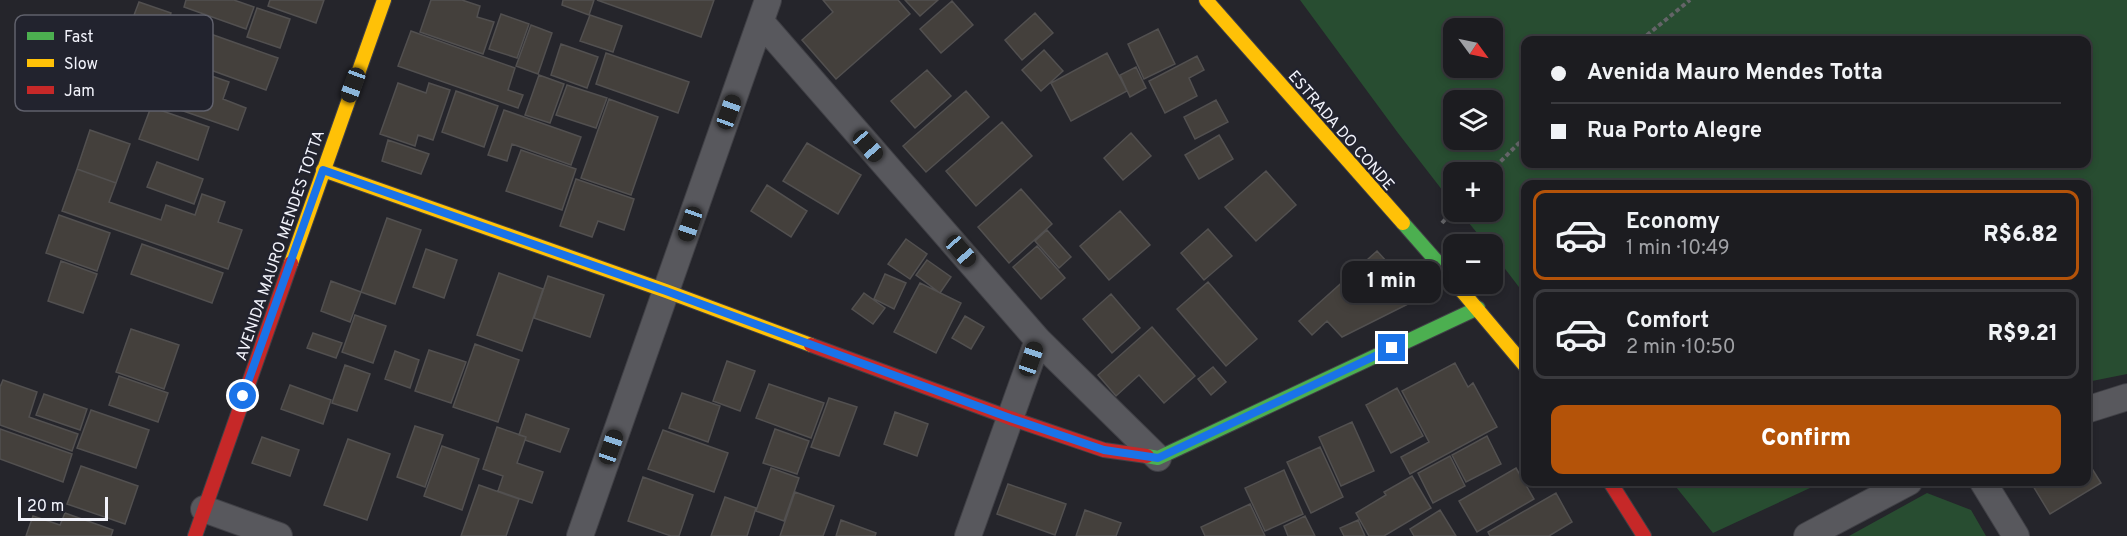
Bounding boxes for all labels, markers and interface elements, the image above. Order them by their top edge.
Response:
legend [15,15,213,111]
north arrow [1443,18,1503,78]
map controls [1443,18,1503,294]
text: Fast [64,28,94,48]
text: Slow [64,55,98,75]
text: Avenida Mauro Mendes Totta [1587,60,1883,87]
car [338,65,368,105]
street label: ESTRADA DO CONDE [1283,67,1398,195]
text: Jam [64,82,95,102]
button: layers [1443,90,1503,150]
car [714,92,744,132]
text: Rua Porto Alegre [1587,118,1762,145]
car [849,127,887,165]
street label: AVENIDA MAURO MENDES TOTTA [232,128,330,364]
button: + [1443,162,1503,222]
car [676,204,704,244]
icon: car [1554,208,1608,262]
text: Economy [1626,209,1720,236]
text: R$6.82 [1983,222,2058,249]
car [942,232,980,270]
button: − [1443,234,1503,294]
text: 1 min · 10:49 [1626,236,1730,262]
callout: 1 min [1342,261,1442,303]
text: 1 min [1367,269,1416,295]
icon: car [1554,307,1608,361]
text: Comfort [1626,308,1709,335]
text: R$9.21 [1988,321,2058,348]
route end [1378,334,1405,361]
text: 2 min · 10:50 [1626,335,1736,361]
car [1017,339,1045,379]
route start [229,382,256,409]
button: Confirm [1551,405,2061,474]
car [597,427,625,467]
scale bar [18,494,108,522]
text: 20 m [27,497,64,517]

